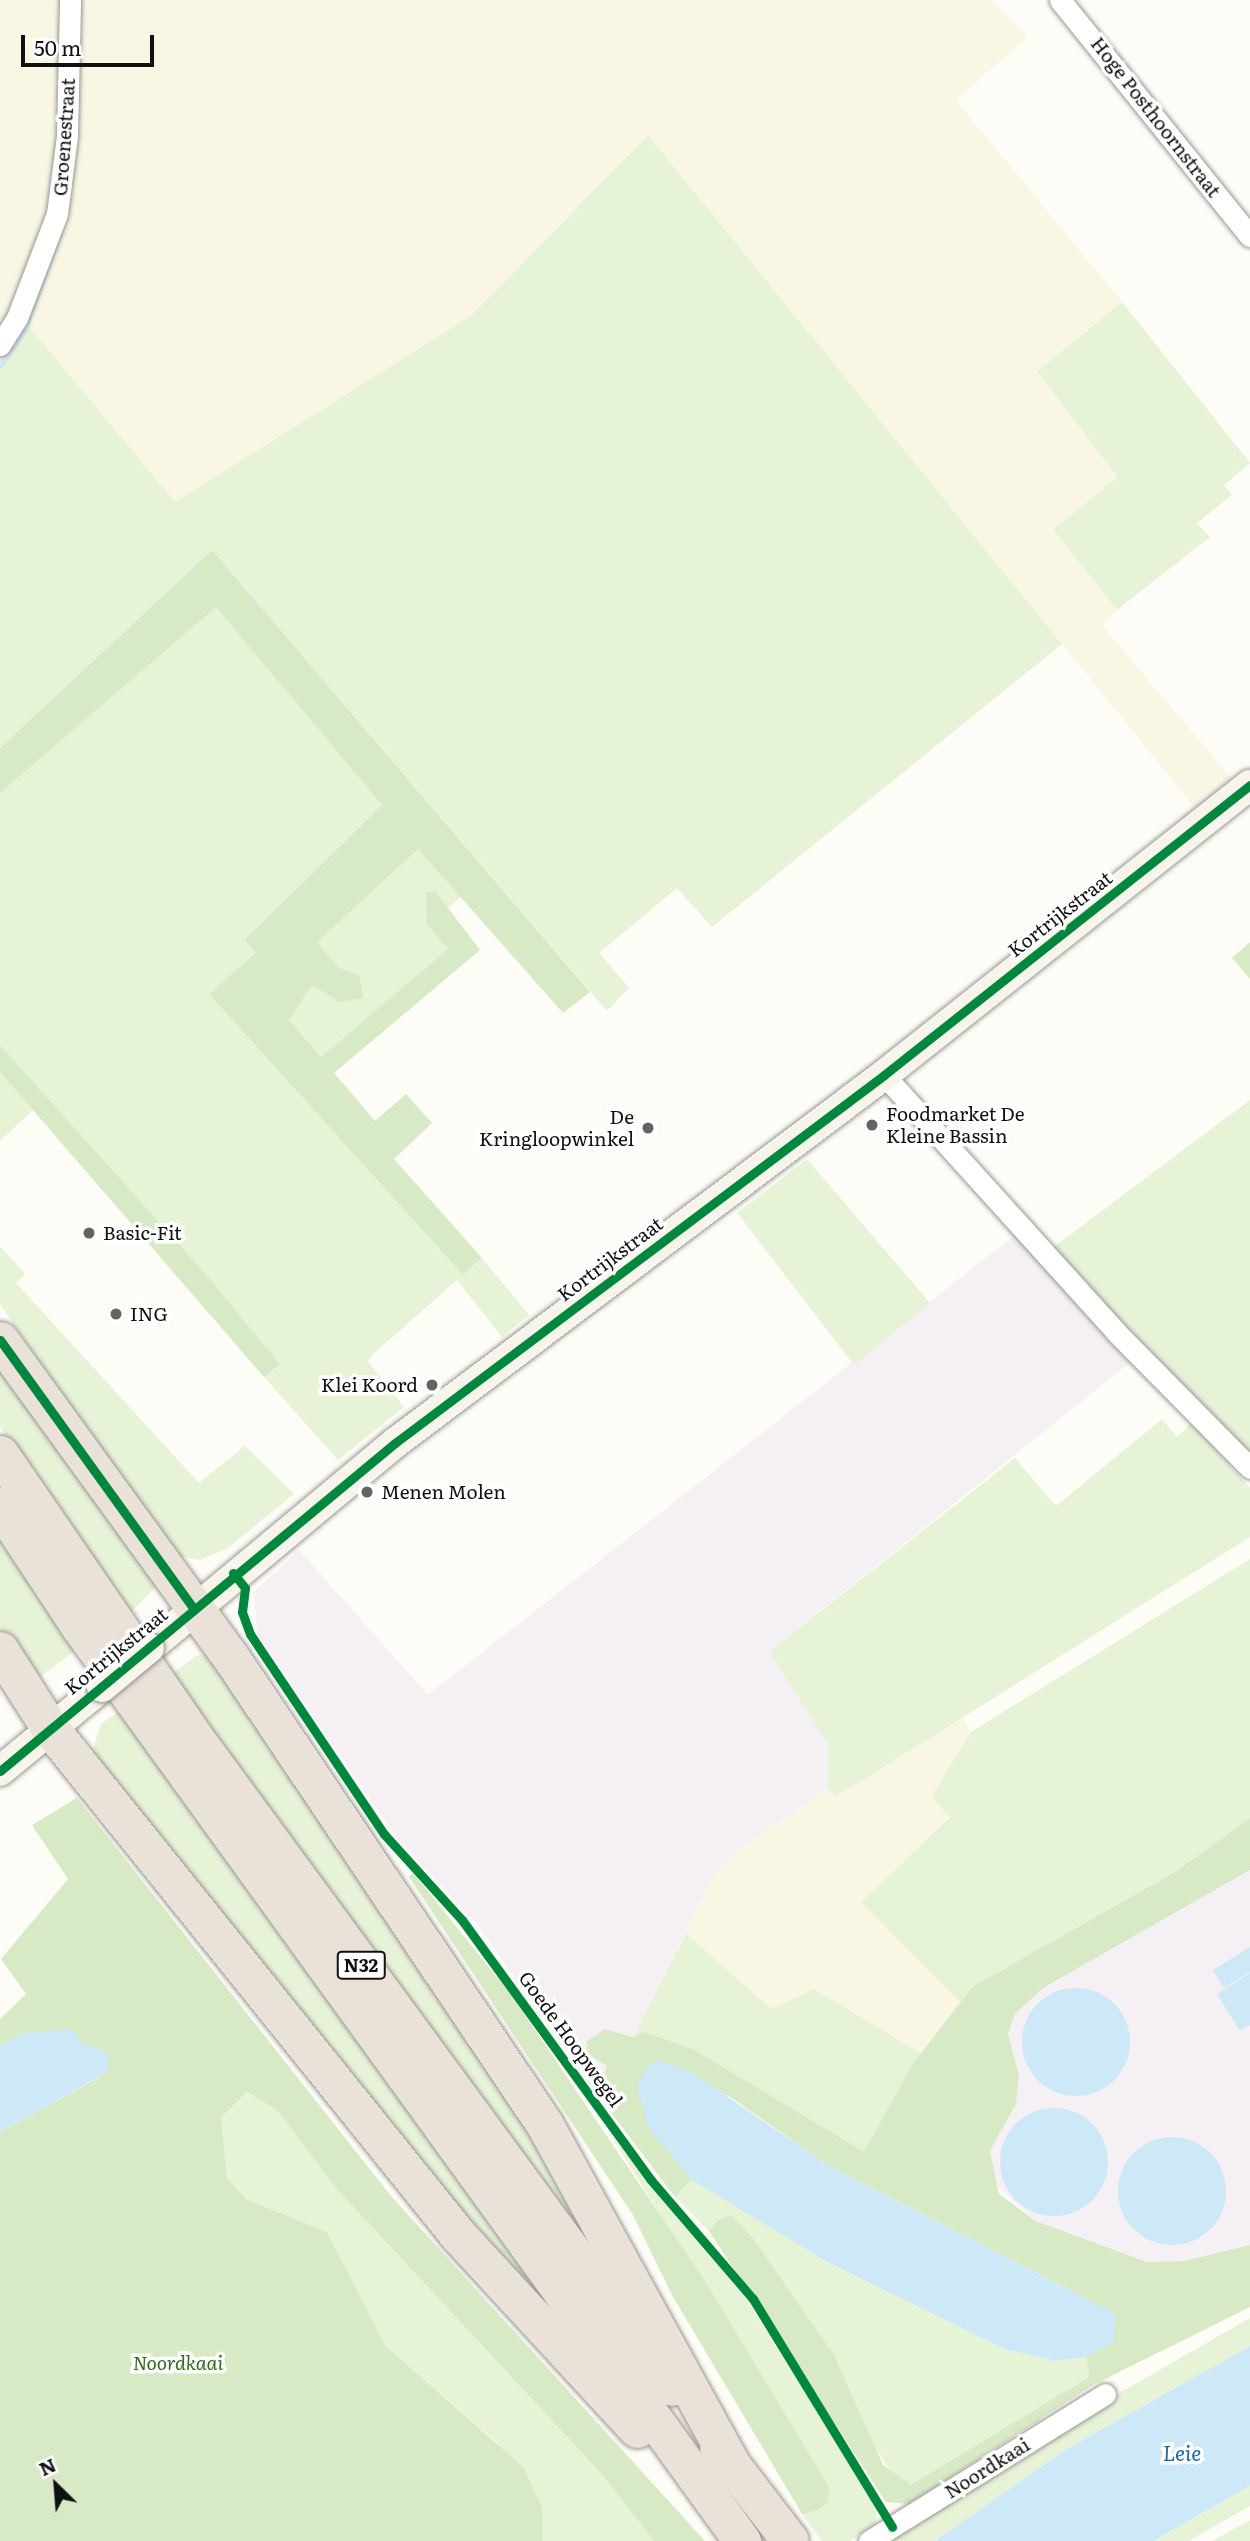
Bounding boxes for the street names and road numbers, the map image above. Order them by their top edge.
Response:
street label: Hoge Posthoornstraat [1086,32,1226,202]
street label: Groenestraat [49,77,79,197]
street label: Kortrijkstraat [1003,866,1117,962]
street label: Kortrijkstraat [553,1212,667,1306]
street label: Kortrijkstraat [60,1603,172,1699]
road number: N32 [336,1951,386,1980]
street label: Goede Hoopwegel [514,1967,628,2111]
street label: Noordkaai [940,2433,1034,2503]

